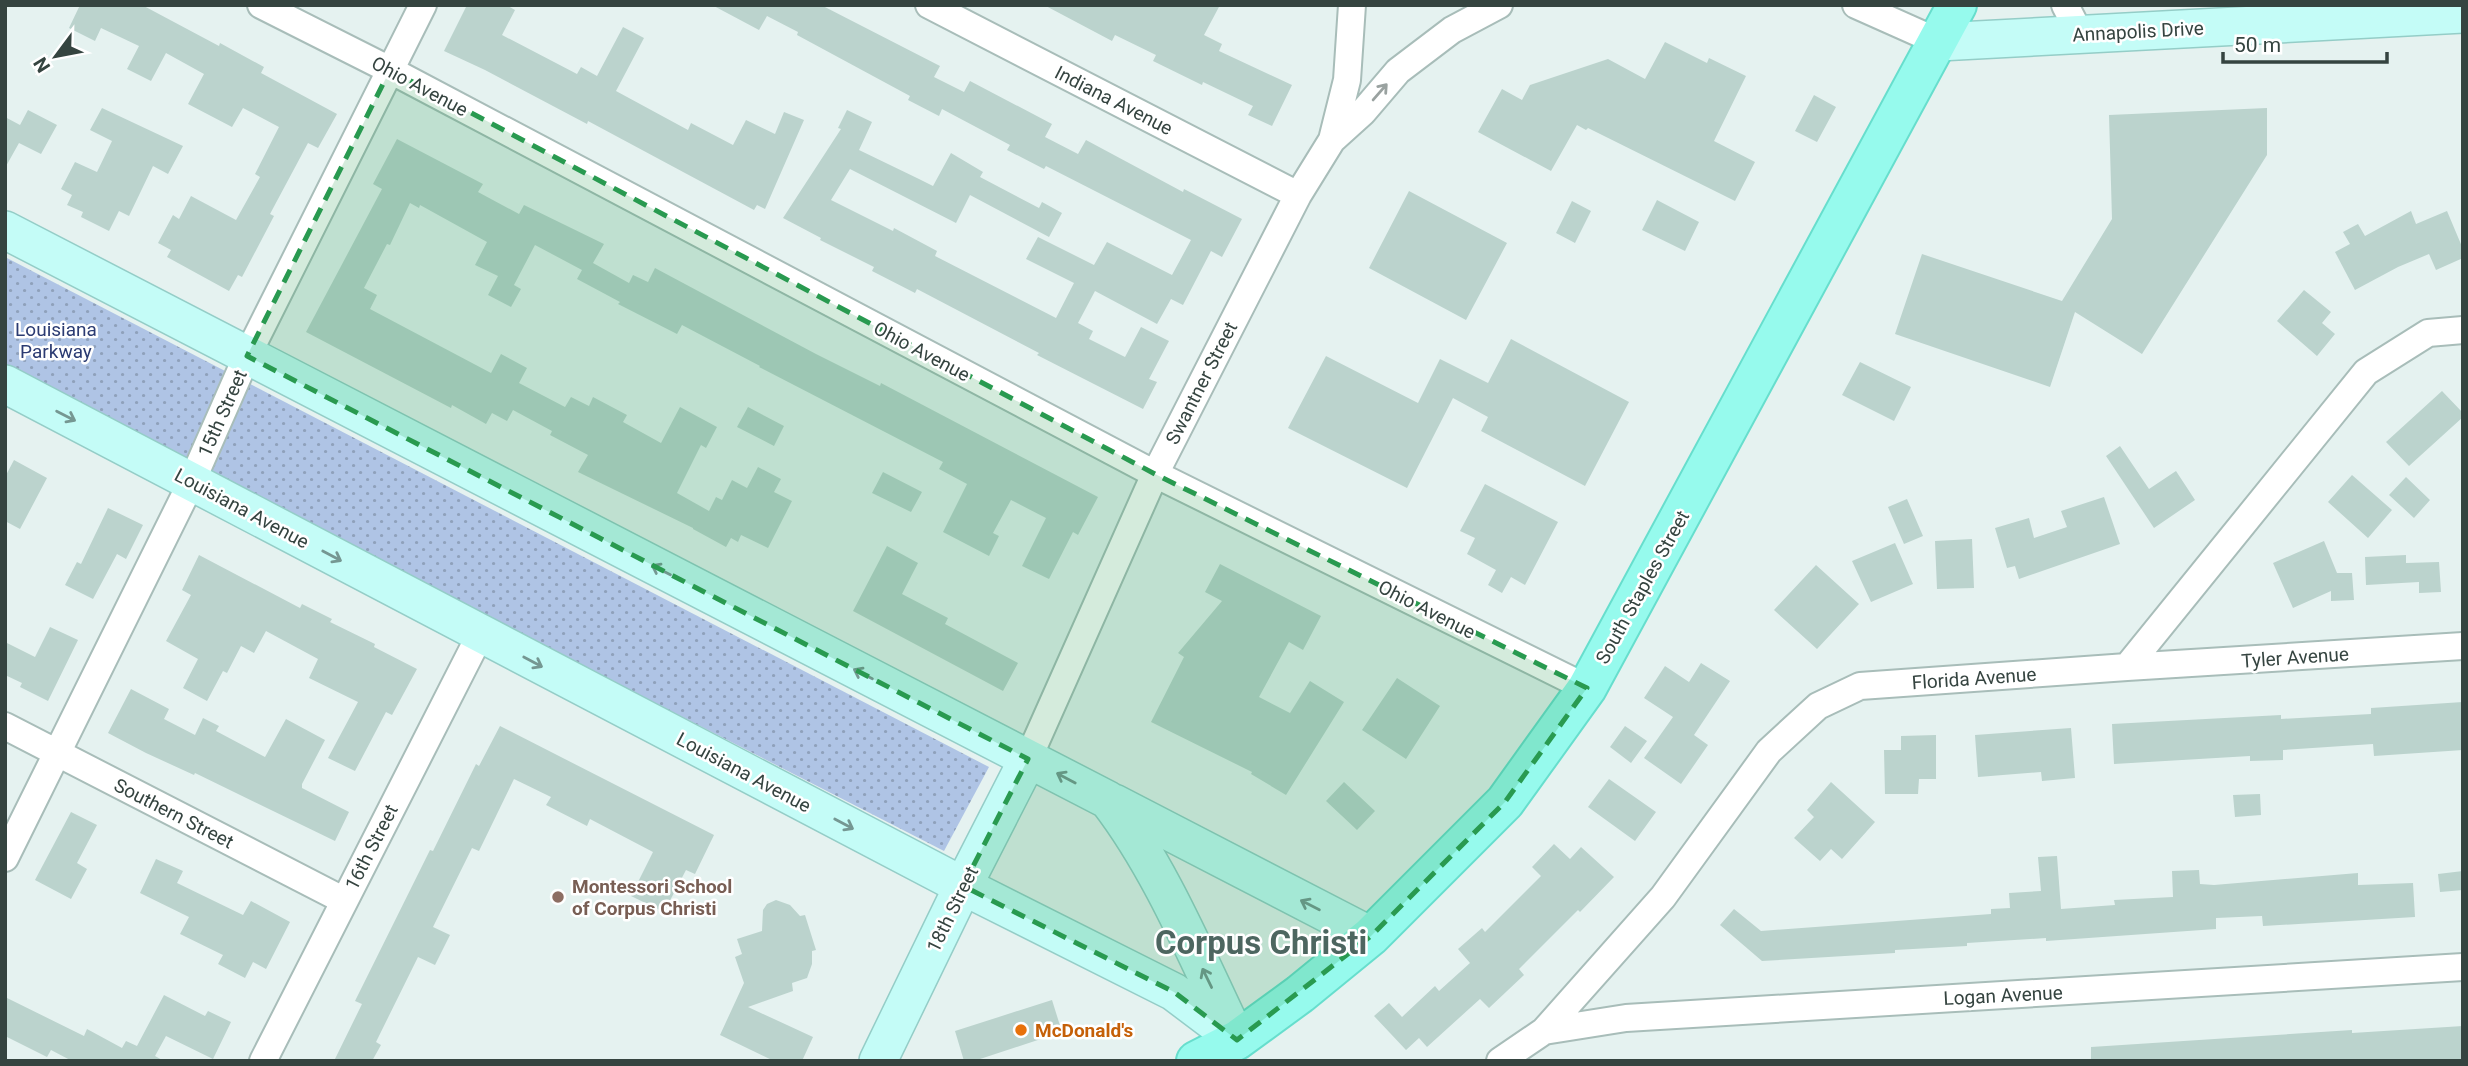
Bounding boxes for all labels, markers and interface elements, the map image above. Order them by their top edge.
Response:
street label: Annapolis Drive [2072,17,2204,46]
north arrow [21,21,91,91]
scale bar [2223,21,2388,65]
text: 50 m [2234,33,2281,57]
street label: Ohio Avenue [368,51,472,121]
text: N [29,53,55,77]
street label: Indiana Avenue [1051,61,1176,140]
one-way arrow [1372,83,1388,101]
street label: Ohio Avenue [870,316,974,386]
park label: Louisiana Parkway [15,318,97,363]
street label: Swantner Street [1161,318,1242,448]
street label: 15th Street [193,366,252,460]
one-way arrow [55,409,76,423]
street label: Louisiana Avenue [171,463,313,553]
street label: South Staples Street [1591,507,1694,668]
one-way arrow [321,549,342,563]
one-way arrow [651,562,672,576]
street label: Ohio Avenue [1374,575,1479,644]
street label: Tyler Avenue [2241,642,2350,673]
one-way arrow [522,656,543,669]
street label: Florida Avenue [1911,663,2037,694]
one-way arrow [854,666,874,680]
street label: Louisiana Avenue [673,727,815,817]
one-way arrow [1056,771,1076,785]
street label: Southern Street [110,773,237,853]
street label: 16th Street [340,801,403,894]
one-way arrow [833,817,853,831]
street label: 18th Street [922,862,983,956]
place label: Montessori School of Corpus Christi [572,875,732,920]
marker: Montessori School of Corpus Christi [550,889,566,905]
one-way arrow [1300,898,1321,911]
district label: Corpus Christi [1155,923,1367,962]
one-way arrow [1199,968,1213,989]
street label: Logan Avenue [1943,981,2063,1010]
place label: McDonald's [1035,1019,1133,1042]
marker: McDonald's [1013,1022,1029,1038]

